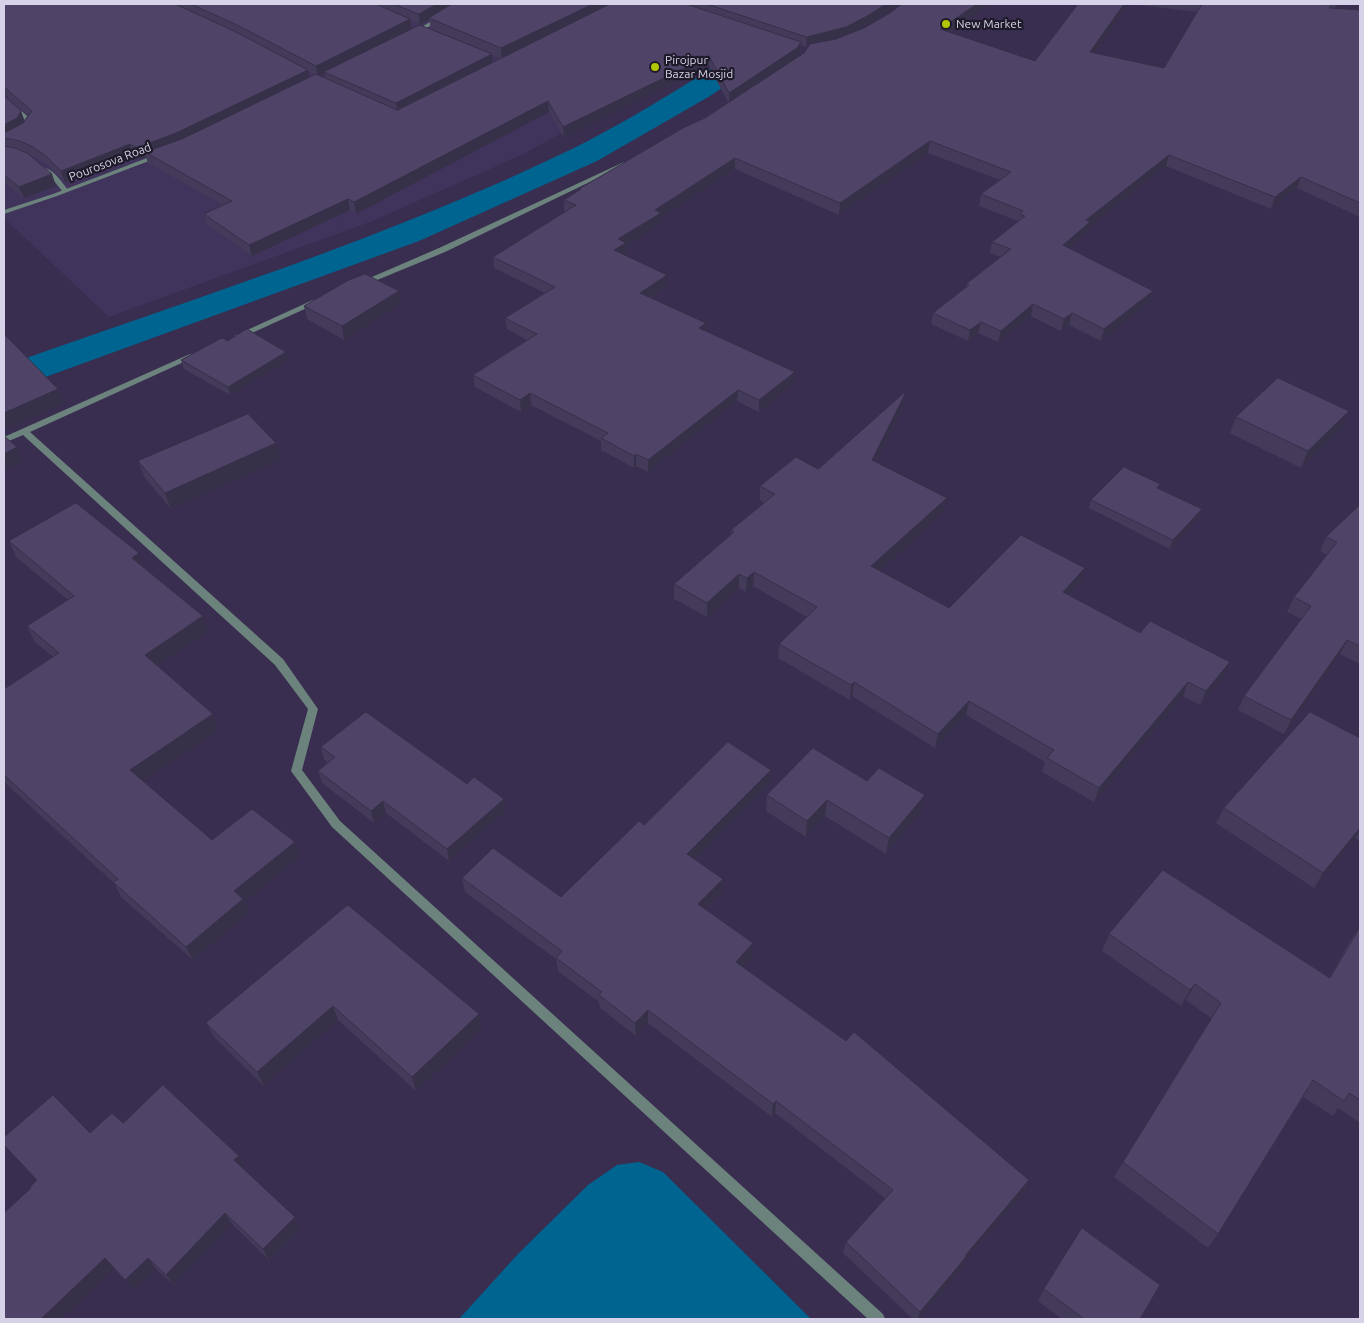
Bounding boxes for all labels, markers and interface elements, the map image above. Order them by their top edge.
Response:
place label: New Market [956,17,1022,31]
marker: New Market [940,18,952,30]
place label: Pirojpur Bazar Mosjid [665,53,733,81]
marker: Pirojpur Bazar Mosjid [649,61,661,73]
street label: Pourosova Road [67,140,153,184]

